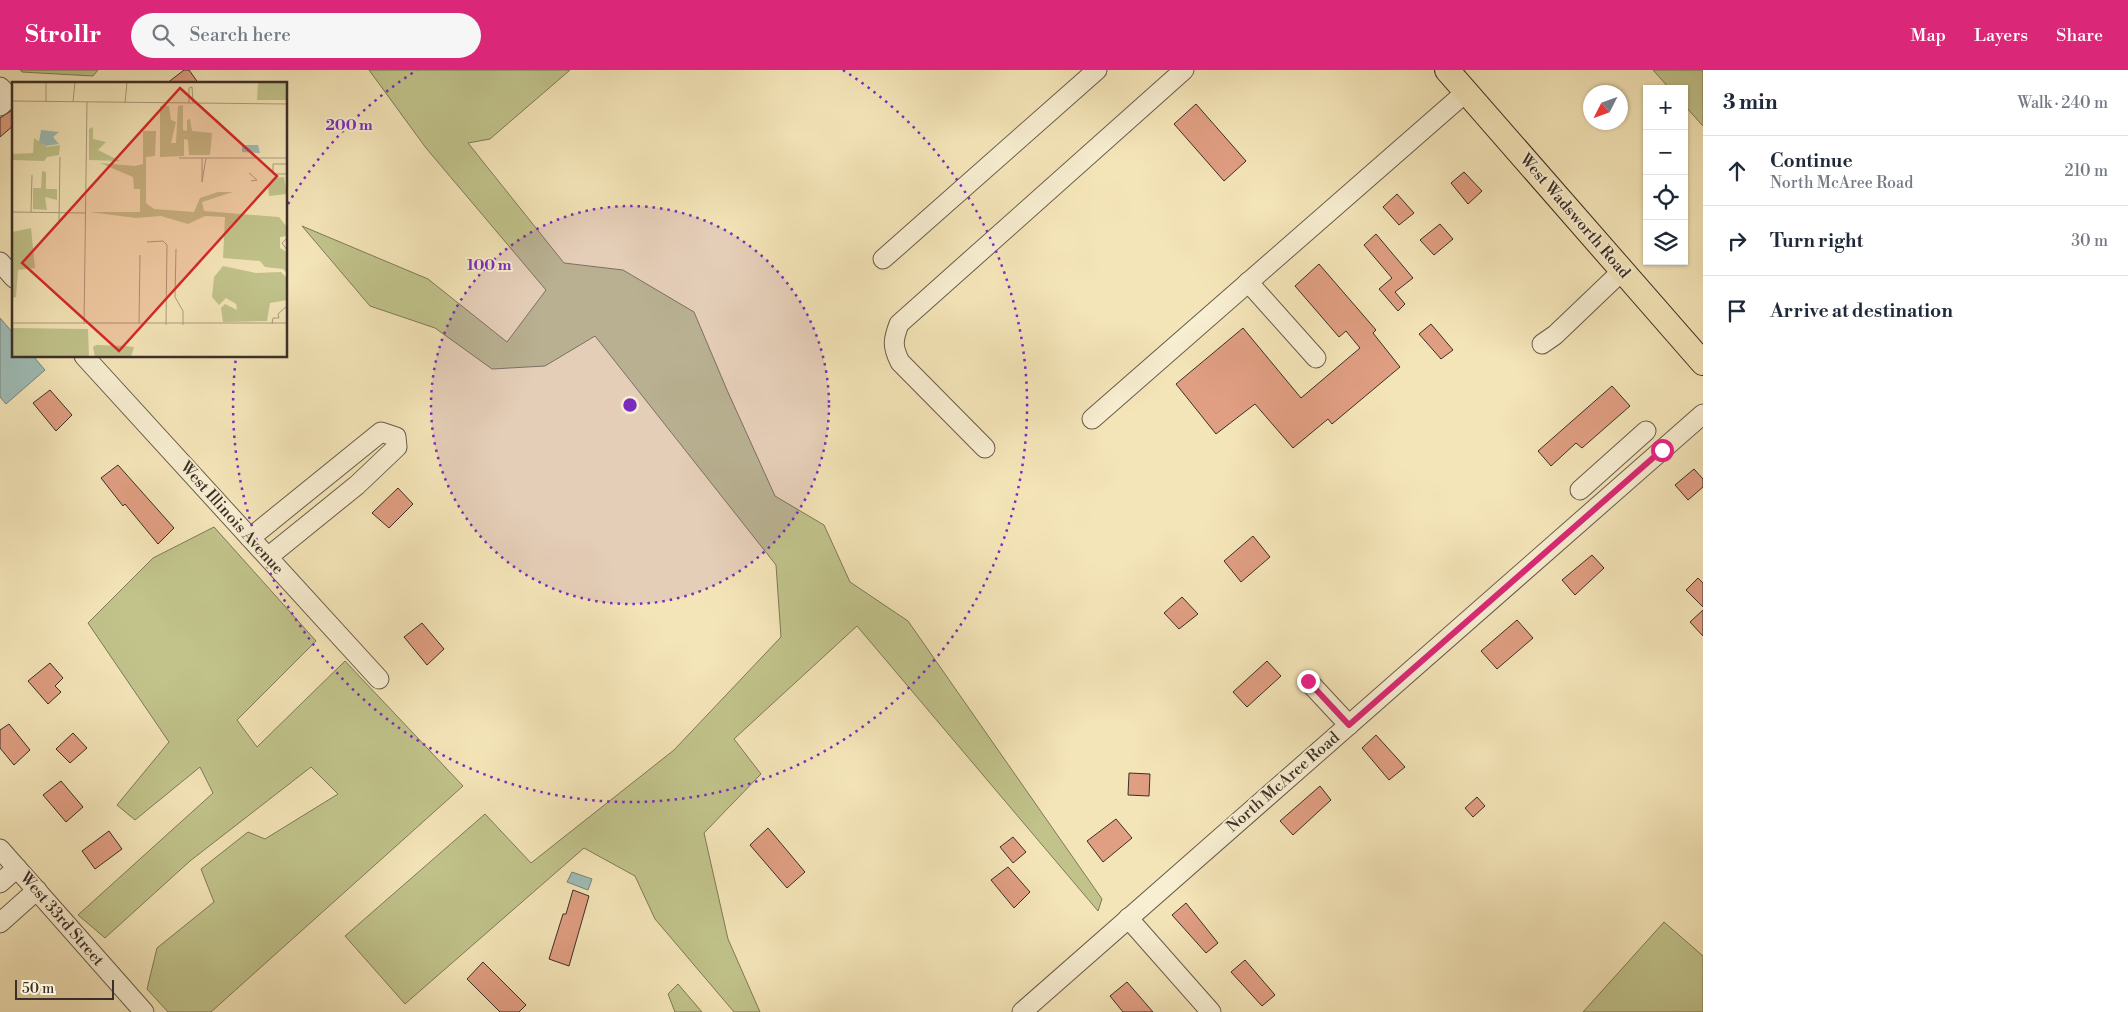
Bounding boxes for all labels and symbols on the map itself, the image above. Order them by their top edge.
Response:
inset map [12,82,288,358]
north arrow [1583,85,1628,130]
text: 200 m [325,116,373,135]
street label: West Wadsworth Road [1515,149,1635,282]
text: 100 m [467,256,512,275]
centre of rings [621,396,639,414]
route start [1651,439,1674,462]
street label: West Illinois Avenue [175,457,288,579]
route end [1297,670,1320,693]
street label: North McAree Road [1222,727,1344,837]
street label: West 33rd Street [15,867,108,970]
scale bar [15,977,114,1000]

